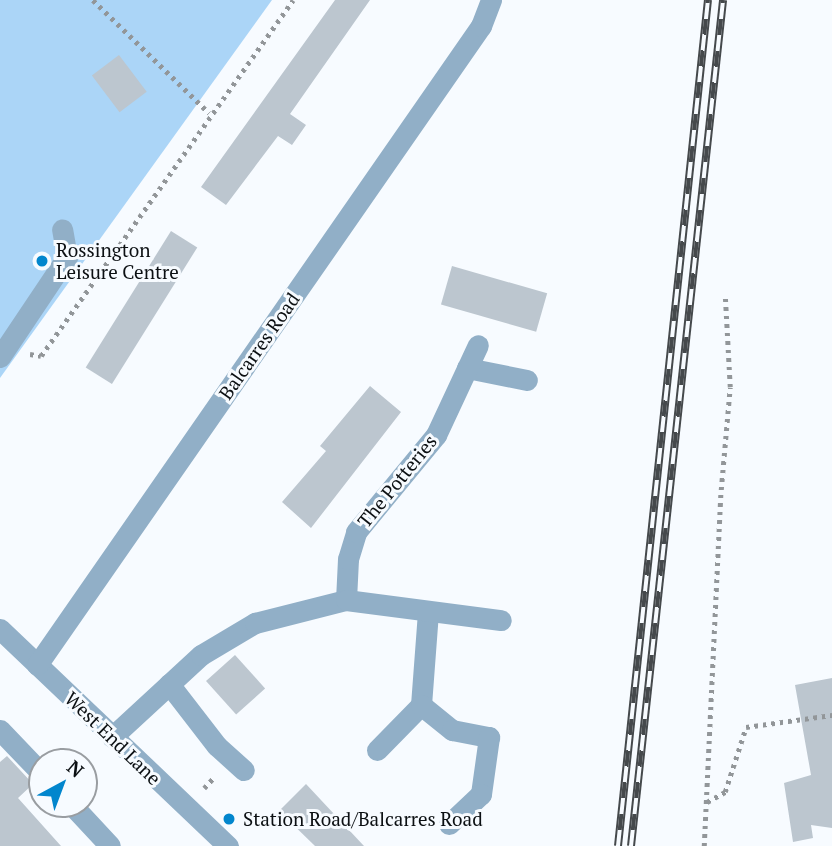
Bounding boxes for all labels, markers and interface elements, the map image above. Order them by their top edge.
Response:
place label: Rossington Leisure Centre [56,239,179,283]
marker: Rossington Leisure Centre [34,253,50,269]
street label: Balcarres Road [214,288,304,404]
street label: The Potteries [353,430,441,532]
street label: West End Lane [60,687,166,789]
north arrow [28,748,98,818]
text: N [62,754,89,782]
place label: Station Road/Balcarres Road [243,808,483,830]
marker: Station Road/Balcarres Road [221,811,237,827]

